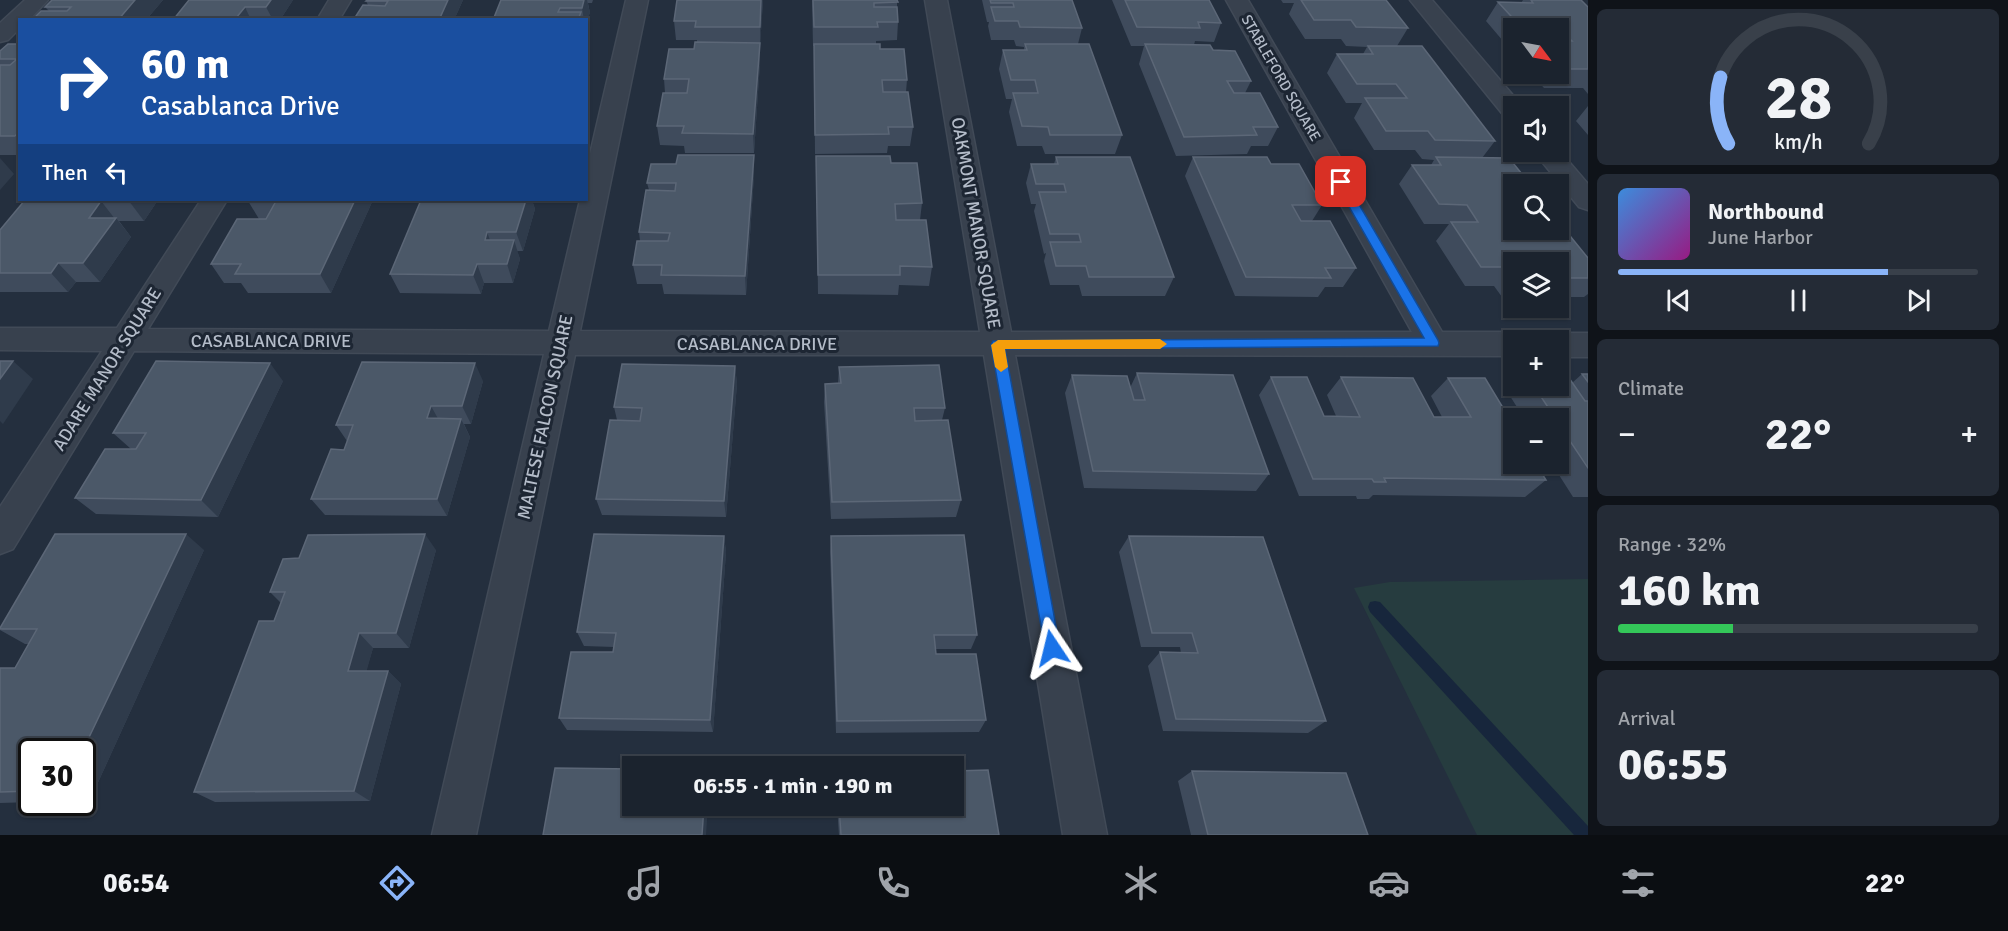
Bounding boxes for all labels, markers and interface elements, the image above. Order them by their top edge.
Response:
street label: STABLEFORD SQUARE [1237,12,1325,144]
north arrow [1503,18,1569,84]
map controls [1503,18,1569,474]
text: 60 m [141,39,230,90]
icon: right [42,42,120,120]
text: 28 [1764,59,1832,136]
text: Casablanca Drive [141,90,340,123]
button: sound [1503,96,1569,162]
street label: OAKMONT MANOR SQUARE [947,115,1005,331]
text: km/h [1774,129,1822,155]
icon: left [100,156,133,189]
pin [1315,156,1366,207]
text: Then [42,159,88,186]
icon: arrive [1324,165,1357,198]
button: search [1503,174,1569,240]
text: Northbound [1708,198,1824,225]
text: June Harbor [1708,225,1813,250]
button: layers [1503,252,1569,318]
street label: ADARE MANOR SQUARE [48,283,166,455]
icon: previous [1662,284,1695,317]
icon: pause [1782,284,1815,317]
icon: next [1902,284,1935,317]
street label: MALTESE FALCON SQUARE [513,313,577,521]
street label: CASABLANCA DRIVE [191,330,351,352]
button: + [1503,330,1569,396]
street label: CASABLANCA DRIVE [677,333,837,355]
text: Climate [1618,376,1684,401]
text: 22° [1765,407,1831,462]
button: − [1503,408,1569,474]
text: − [1618,414,1636,455]
text: + [1960,414,1978,455]
text: Range · 32% [1618,532,1726,557]
text: 160 km [1618,563,1761,618]
position arrow [1020,616,1084,680]
text: Arrival [1618,706,1676,731]
text: 06:55 [1618,737,1728,792]
speed limit sign: 30 [18,738,96,816]
text: 06:55 · 1 min · 190 m [693,772,893,799]
icon: directions [376,862,418,904]
icon: music [624,862,666,904]
icon: phone [872,862,914,904]
icon: climate [1120,862,1162,904]
icon: car [1368,862,1410,904]
icon: filters [1617,862,1659,904]
text: 06:54 [103,867,169,900]
text: 22° [1865,867,1905,900]

